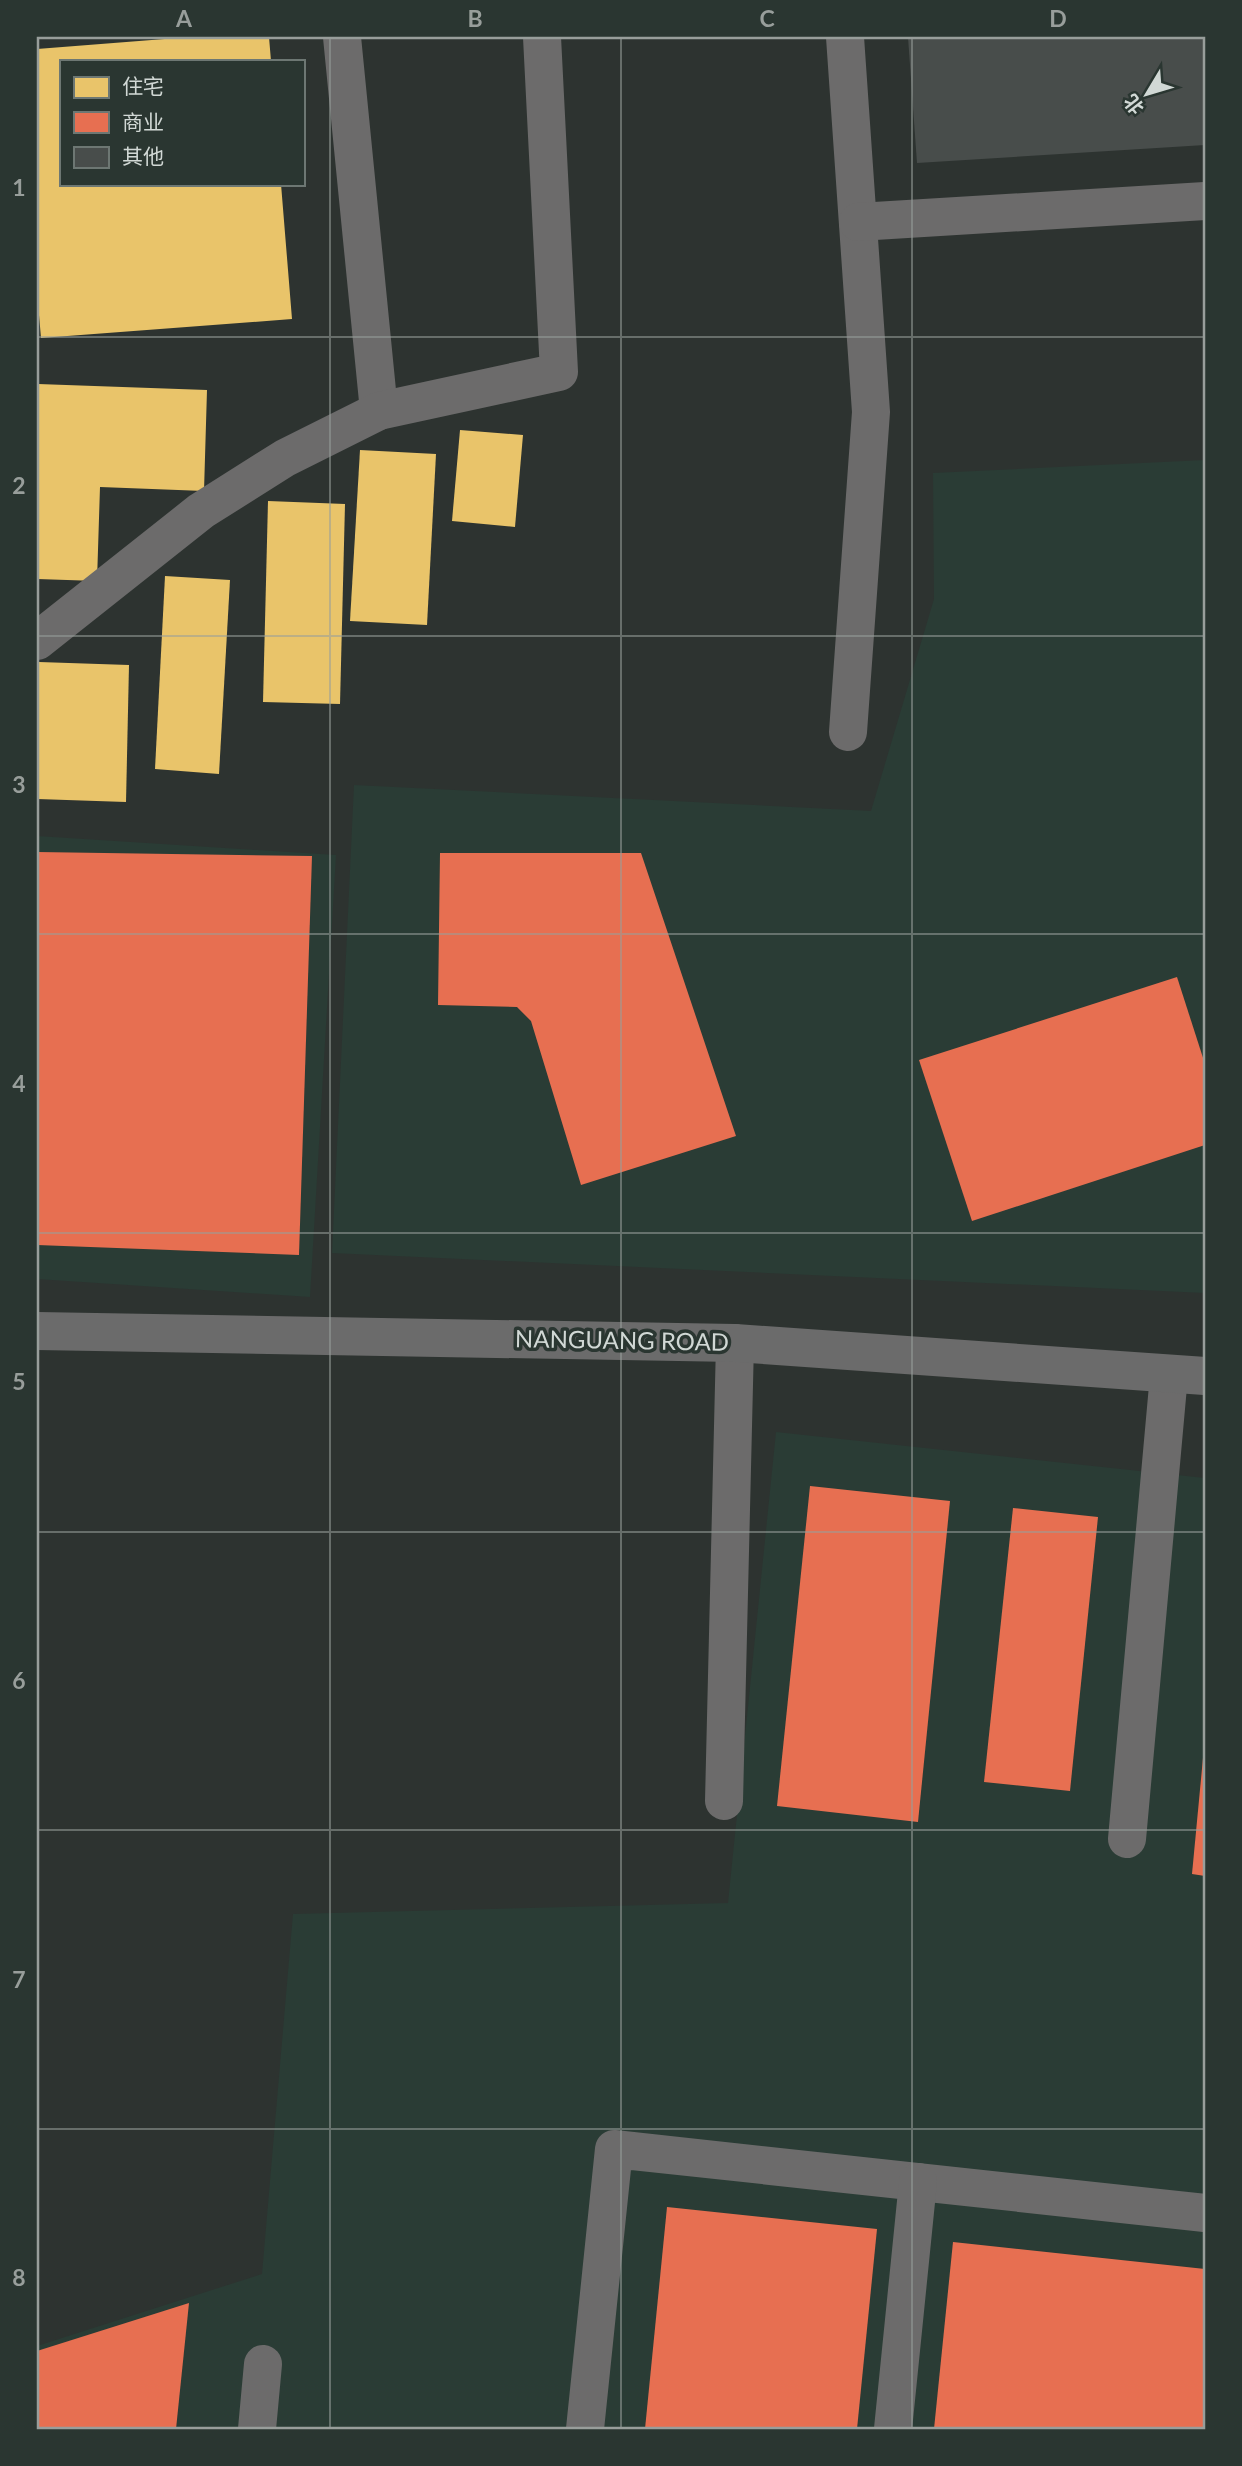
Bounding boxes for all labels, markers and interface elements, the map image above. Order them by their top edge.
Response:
text: A [175,4,193,32]
text: B [467,4,483,32]
text: C [759,4,775,32]
text: D [1049,4,1067,32]
legend [60,60,304,186]
north arrow [1112,60,1182,130]
text: 住宅 [122,73,164,98]
text: 北 [1118,90,1148,119]
text: 商业 [122,109,164,134]
text: 其他 [122,143,164,168]
text: 1 [12,173,26,201]
text: 2 [12,471,26,499]
text: 3 [12,770,26,798]
text: 4 [12,1069,26,1097]
street label: NANGUANG ROAD [515,1323,729,1356]
text: 5 [12,1367,26,1395]
text: 6 [12,1666,26,1694]
text: 7 [12,1965,26,1993]
text: 8 [12,2263,26,2291]

